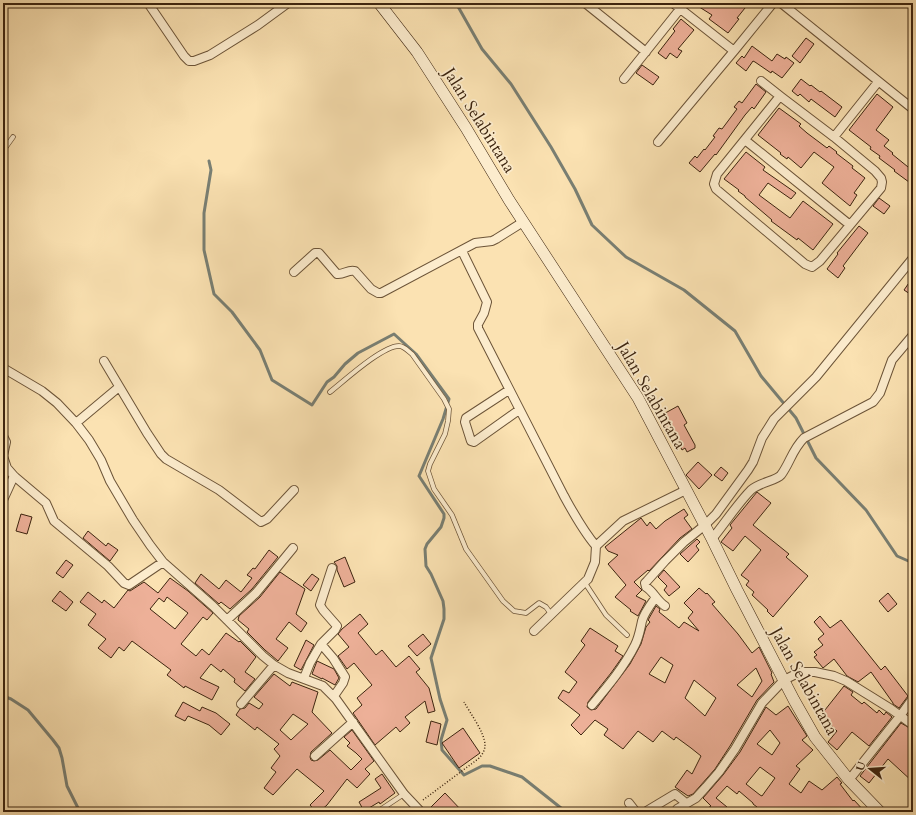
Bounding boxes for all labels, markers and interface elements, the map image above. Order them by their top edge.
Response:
street label: Jalan Selabintana [436,61,522,178]
street label: Jalan Selabintana [610,335,692,454]
street label: Jalan Selabintana [764,620,844,740]
north arrow [850,749,890,789]
text: U [852,760,869,773]

